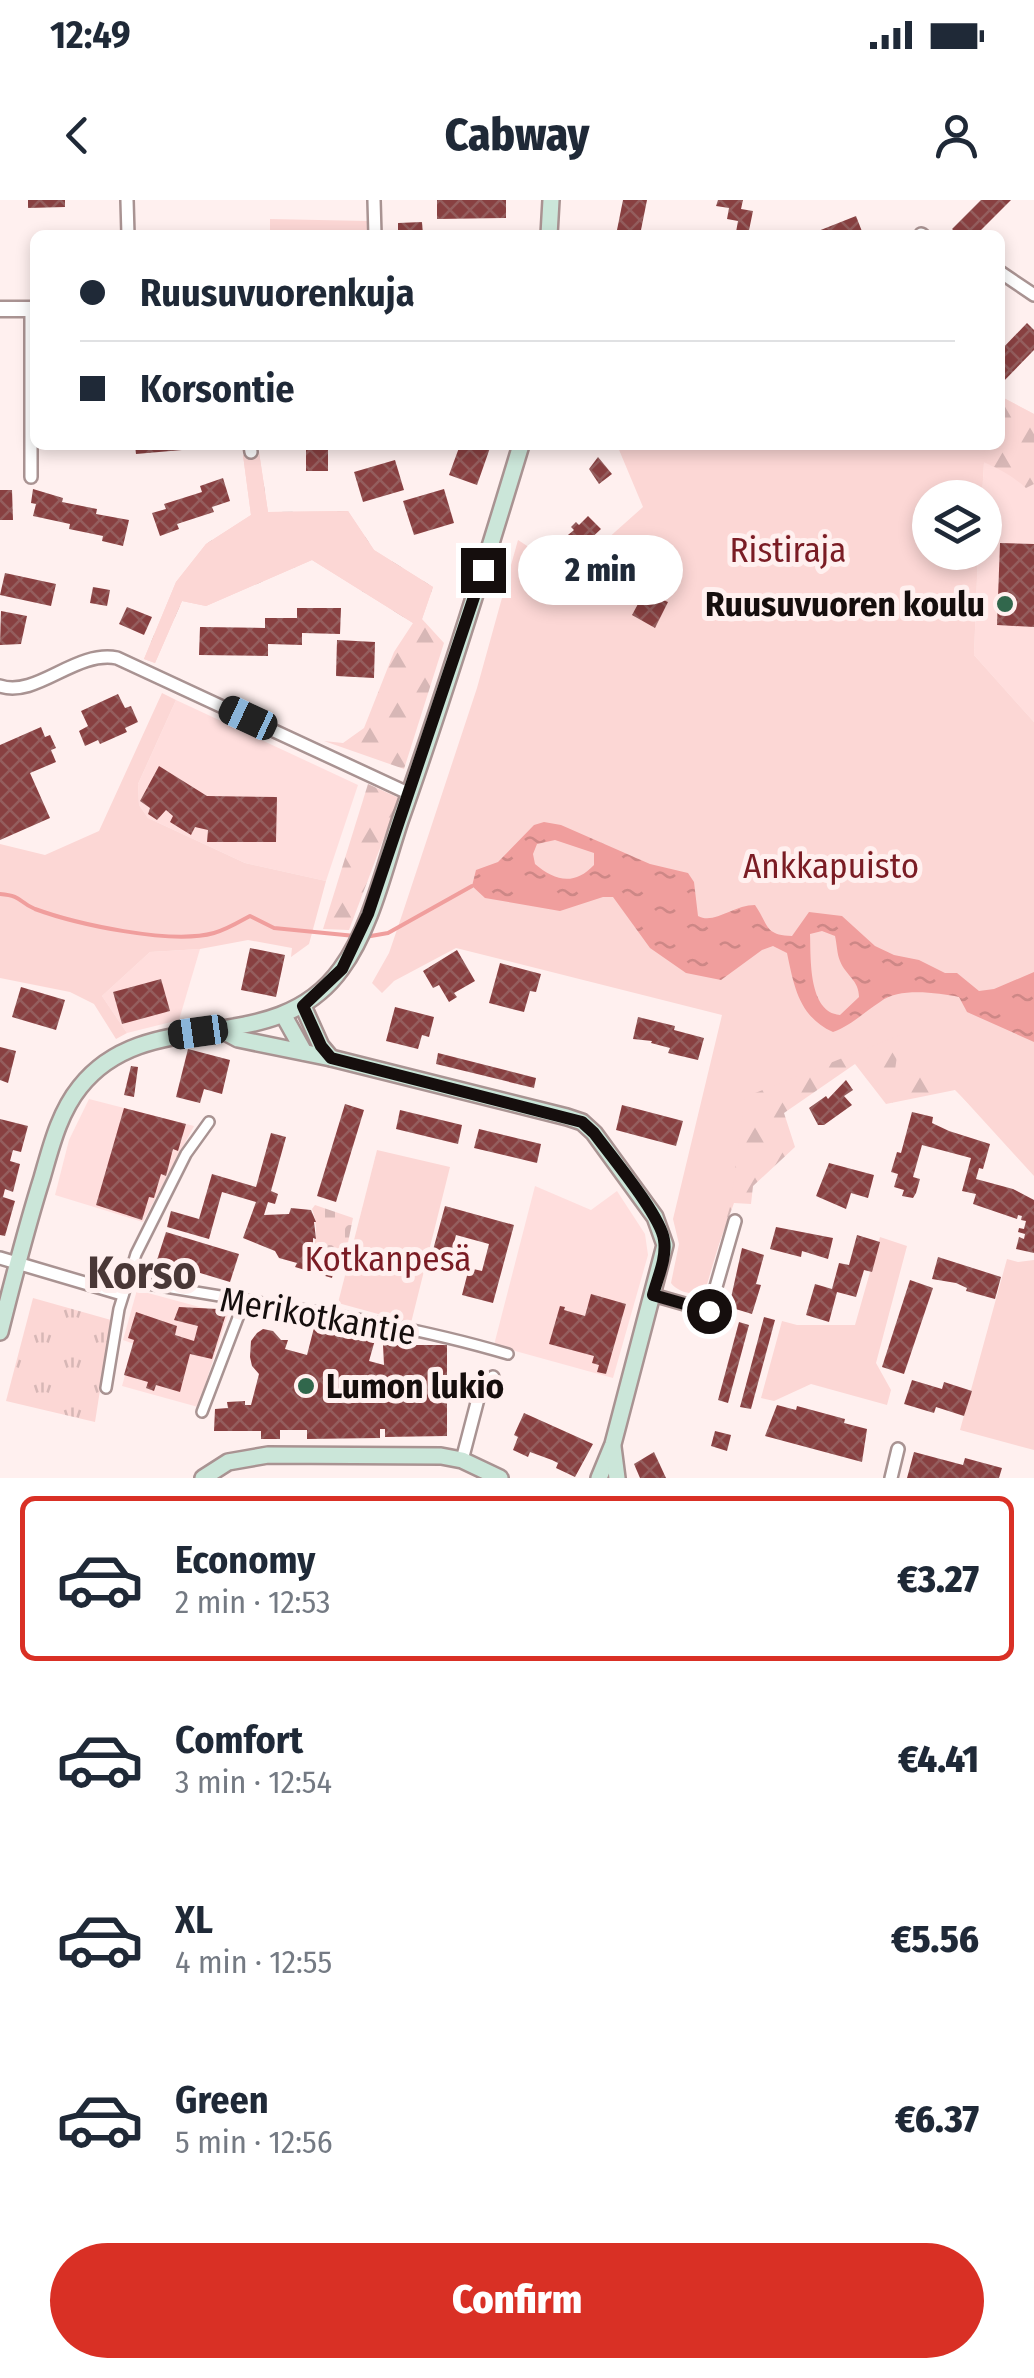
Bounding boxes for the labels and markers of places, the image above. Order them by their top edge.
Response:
place label: Ruusuvuoren koulu [705,583,985,625]
marker: Ruusuvuoren koulu [994,593,1016,615]
place label: Lumon lukio [326,1365,504,1407]
marker: Lumon lukio [295,1375,317,1397]

